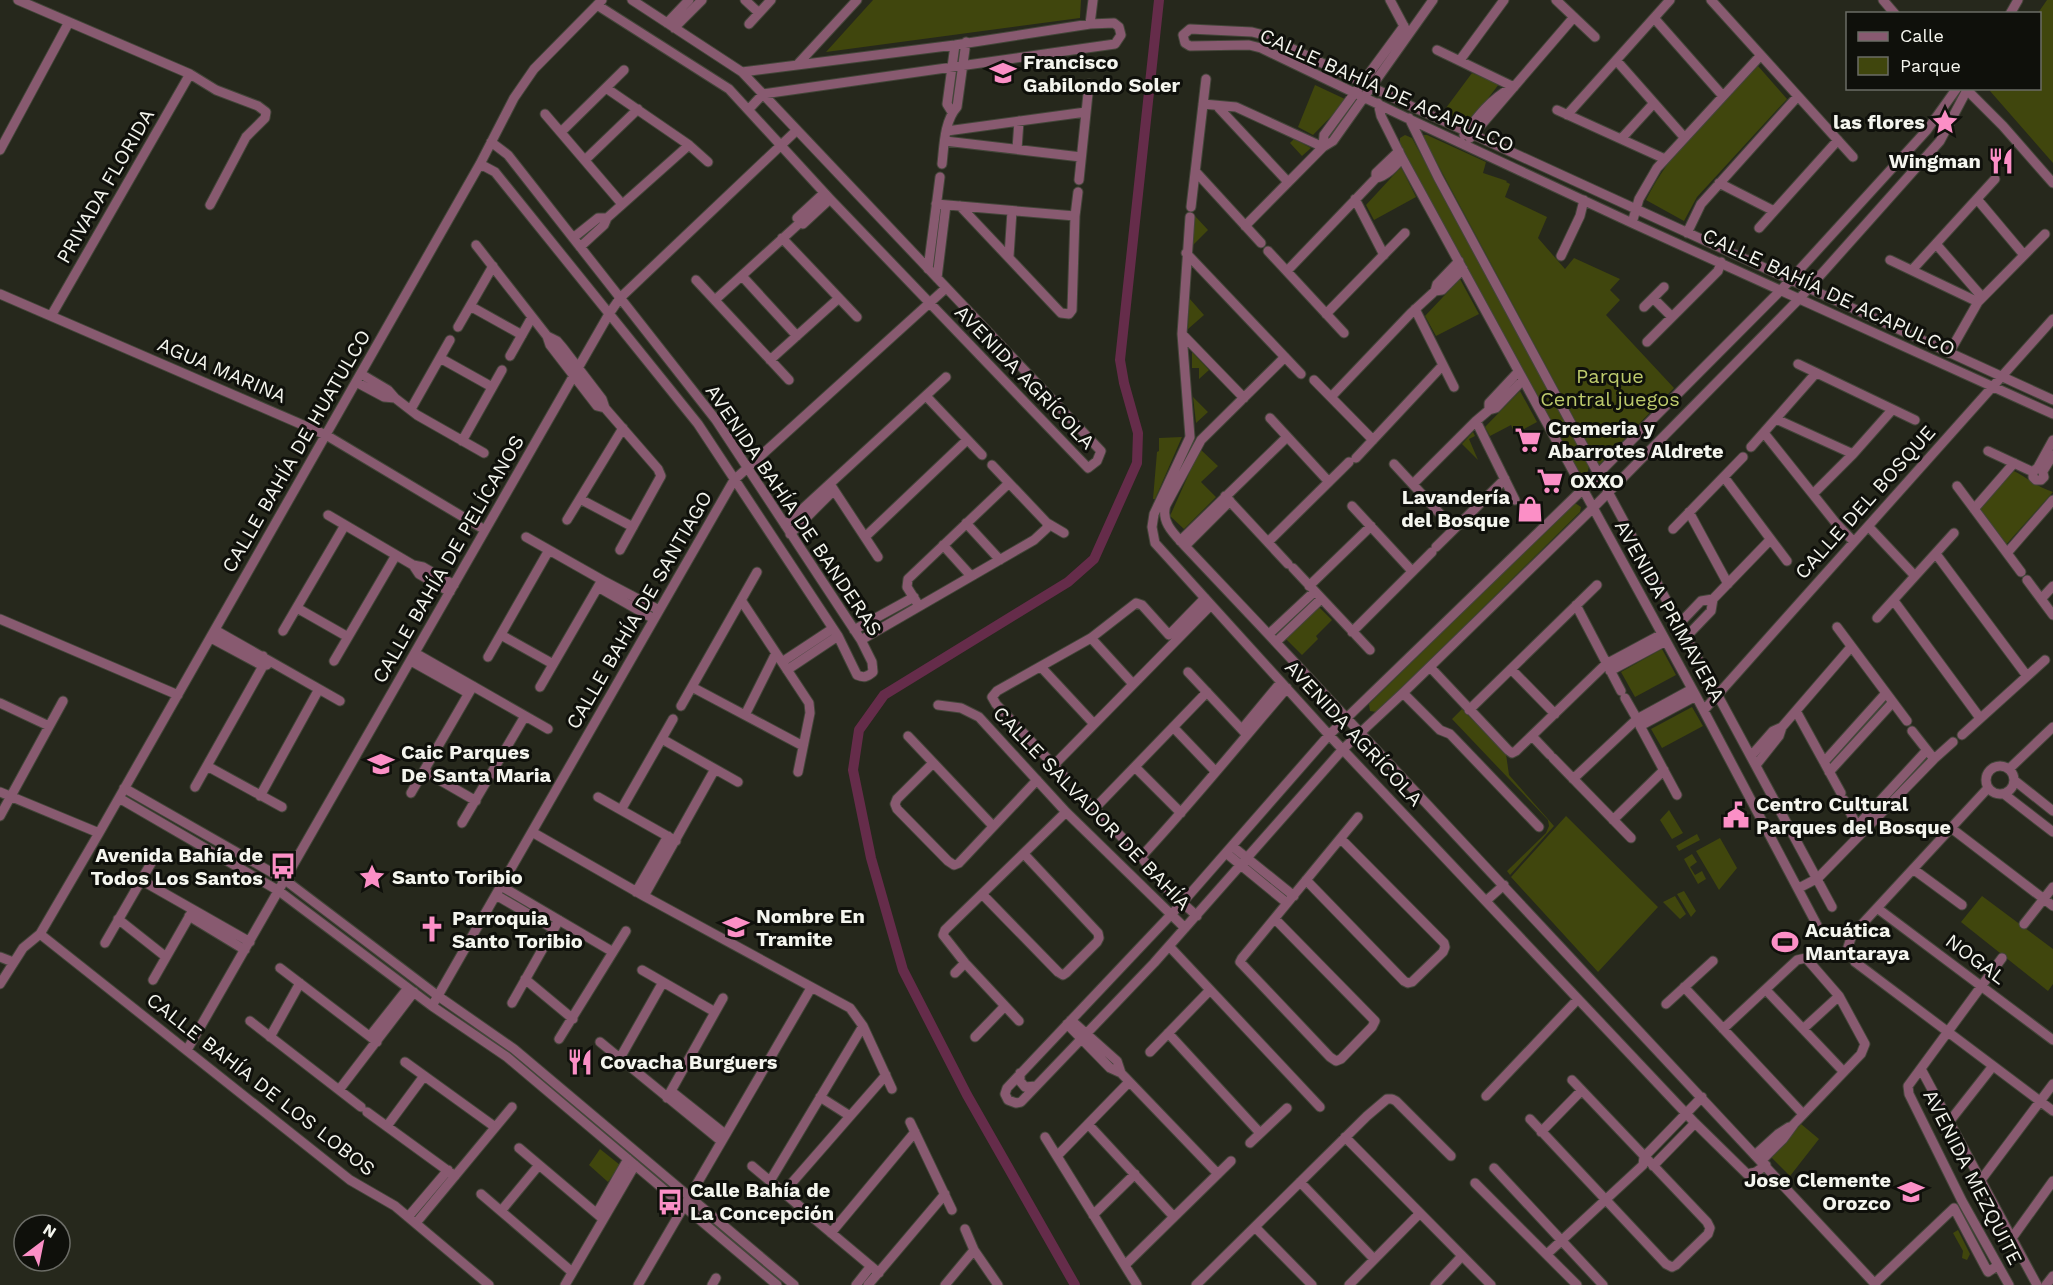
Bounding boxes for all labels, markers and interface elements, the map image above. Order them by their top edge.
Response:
legend [1846,12,2041,90]
street label: CALLE BAHÍA DE ACAPULCO [1256,23,1518,157]
text: Calle [1900,25,1944,46]
place label: Francisco Gabilondo Soler [1023,50,1181,97]
text: Parque [1900,55,1961,76]
school or university icon: Francisco Gabilondo Soler [988,58,1018,88]
street label: PRIVADA FLORIDA [51,104,159,268]
place icon: las flores [1930,107,1960,137]
place label: las flores [1833,110,1925,134]
restaurant icon: Wingman [1986,146,2016,176]
place label: Wingman [1889,149,1981,173]
street label: CALLE BAHÍA DE ACAPULCO [1699,223,1959,361]
street label: AVENIDA AGRÍCOLA [950,300,1100,454]
street label: CALLE BAHÍA DE HUATULCO [216,325,376,577]
street label: AGUA MARINA [154,332,290,408]
park label: Parque Central juegos [1540,364,1680,411]
street label: AVENIDA BAHÍA DE BANDERAS [701,380,887,640]
place label: Cremeria y Abarrotes Aldrete [1548,416,1724,463]
street label: CALLE DEL BOSQUE [1790,420,1940,584]
supermarket icon: Cremeria y Abarrotes Aldrete [1513,425,1543,455]
street label: CALLE BAHÍA DE PELÍCANOS [367,431,529,687]
supermarket icon: OXXO [1535,466,1565,496]
place label: OXXO [1570,469,1624,493]
place label: Lavandería del Bosque [1401,485,1510,532]
street label: CALLE BAHÍA DE SANTIAGO [561,487,717,733]
shop icon: Lavandería del Bosque [1515,494,1545,524]
street label: AVENIDA PRIMAVERA [1610,516,1730,706]
street label: AVENIDA AGRÍCOLA [1280,655,1428,811]
street label: CALLE SALVADOR DE BAHÍA [988,701,1196,915]
place label: Caic Parques De Santa Maria [401,740,552,787]
school or university icon: Caic Parques De Santa Maria [366,749,396,779]
place label: Centro Cultural Parques del Bosque [1756,792,1951,839]
public building icon: Centro Cultural Parques del Bosque [1721,800,1751,830]
place label: Avenida Bahía de Todos Los Santos [90,843,263,890]
bus stop icon: Avenida Bahía de Todos Los Santos [268,851,298,881]
place icon: Santo Toribio [357,862,387,892]
place label: Santo Toribio [392,865,523,889]
place label: Nombre En Tramite [756,904,865,951]
place label: Parroquia Santo Toribio [452,906,583,953]
school or university icon: Nombre En Tramite [721,912,751,942]
church icon: Parroquia Santo Toribio [417,914,447,944]
place label: Acuática Mantaraya [1805,918,1910,965]
sports icon: Acuática Mantaraya [1770,927,1800,957]
street label: NOGAL [1941,929,2011,989]
street label: CALLE BAHÍA DE LOS LOBOS [142,987,380,1181]
restaurant icon: Covacha Burguers [565,1047,595,1077]
place label: Covacha Burguers [600,1050,778,1074]
street label: AVENIDA MEZQUITE [1918,1085,2028,1269]
place label: Jose Clemente Orozco [1744,1168,1891,1215]
school or university icon: Jose Clemente Orozco [1896,1177,1926,1207]
place label: Calle Bahía de La Concepción [690,1178,834,1225]
bus stop icon: Calle Bahía de La Concepción [655,1187,685,1217]
north arrow [12,1213,72,1273]
text: N [40,1220,60,1242]

